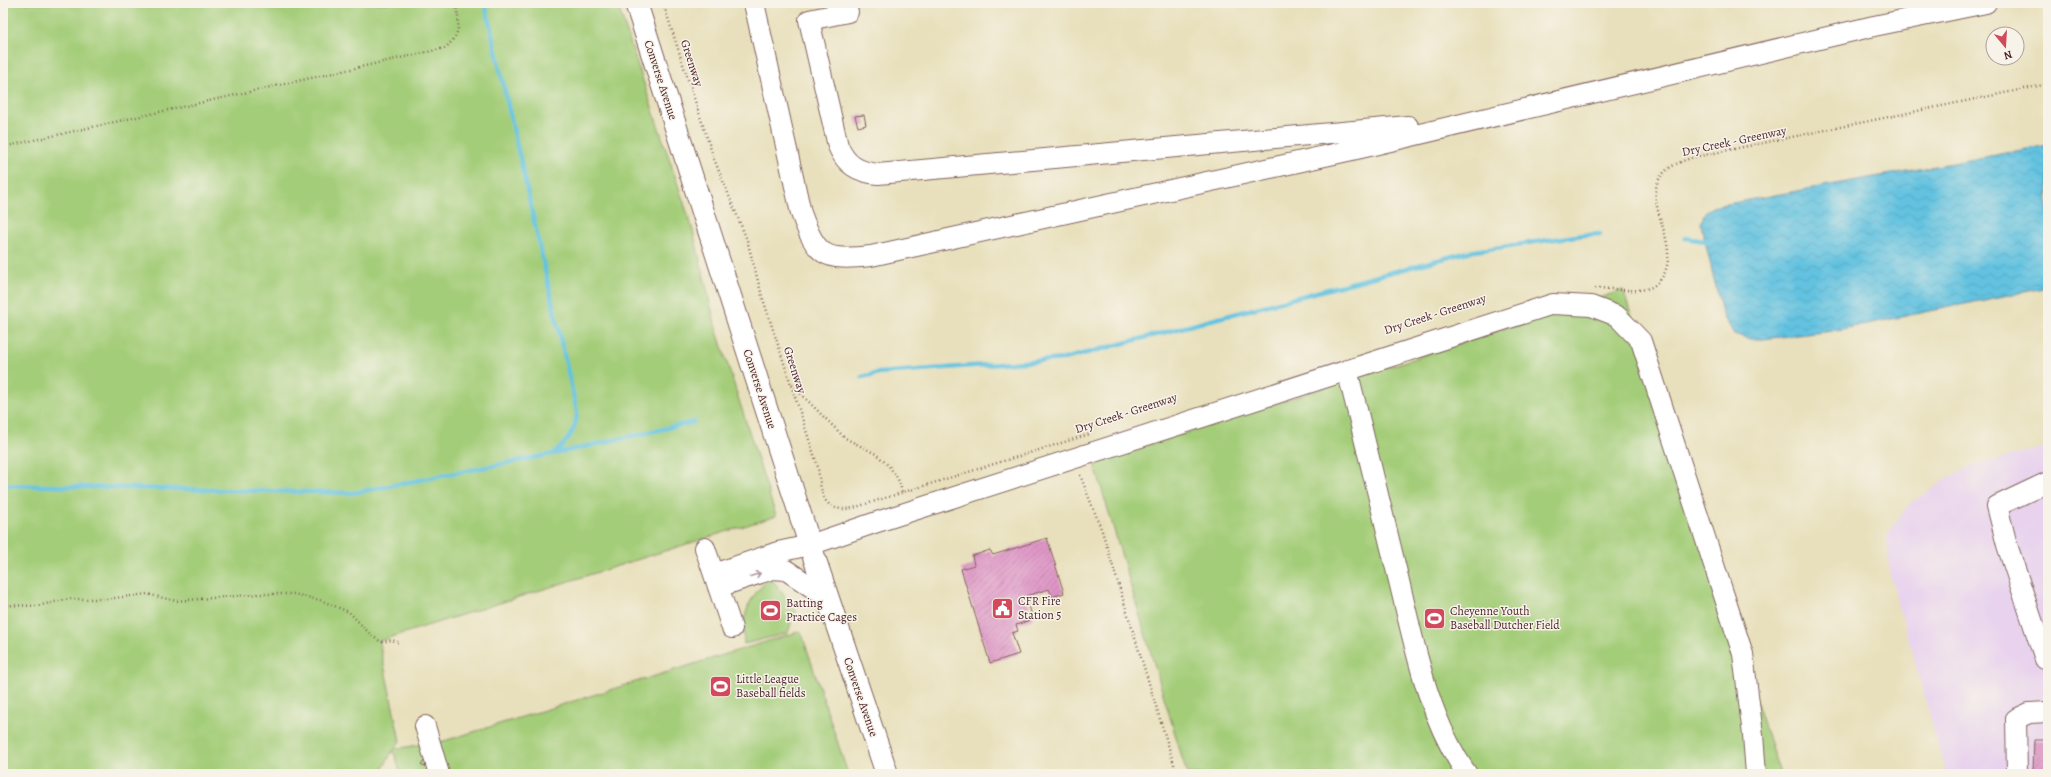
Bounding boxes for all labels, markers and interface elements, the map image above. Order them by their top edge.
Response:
north arrow [1985,26,2025,66]
street label: Converse Avenue [641,38,681,122]
street label: Greenway [677,38,707,89]
text: N [2002,47,2014,63]
street label: Dry Creek - Greenway [1680,122,1788,160]
street label: Dry Creek - Greenway [1382,290,1489,338]
street label: Greenway [780,345,810,396]
street label: Converse Avenue [740,347,780,431]
street label: Dry Creek - Greenway [1073,389,1180,437]
one-way arrow [749,570,761,578]
place label: CFR Fire Station 5 [1018,593,1061,623]
place label: Batting Practice Cages [786,595,857,625]
public building icon: CFR Fire Station 5 [989,595,1015,621]
sports icon: Batting Practice Cages [758,597,784,623]
place label: Cheyenne Youth Baseball Dutcher Field [1450,603,1560,633]
sports icon: Cheyenne Youth Baseball Dutcher Field [1422,605,1448,631]
street label: Converse Avenue [840,655,882,739]
place label: Little League Baseball fields [736,671,806,701]
sports icon: Little League Baseball fields [708,673,734,699]

